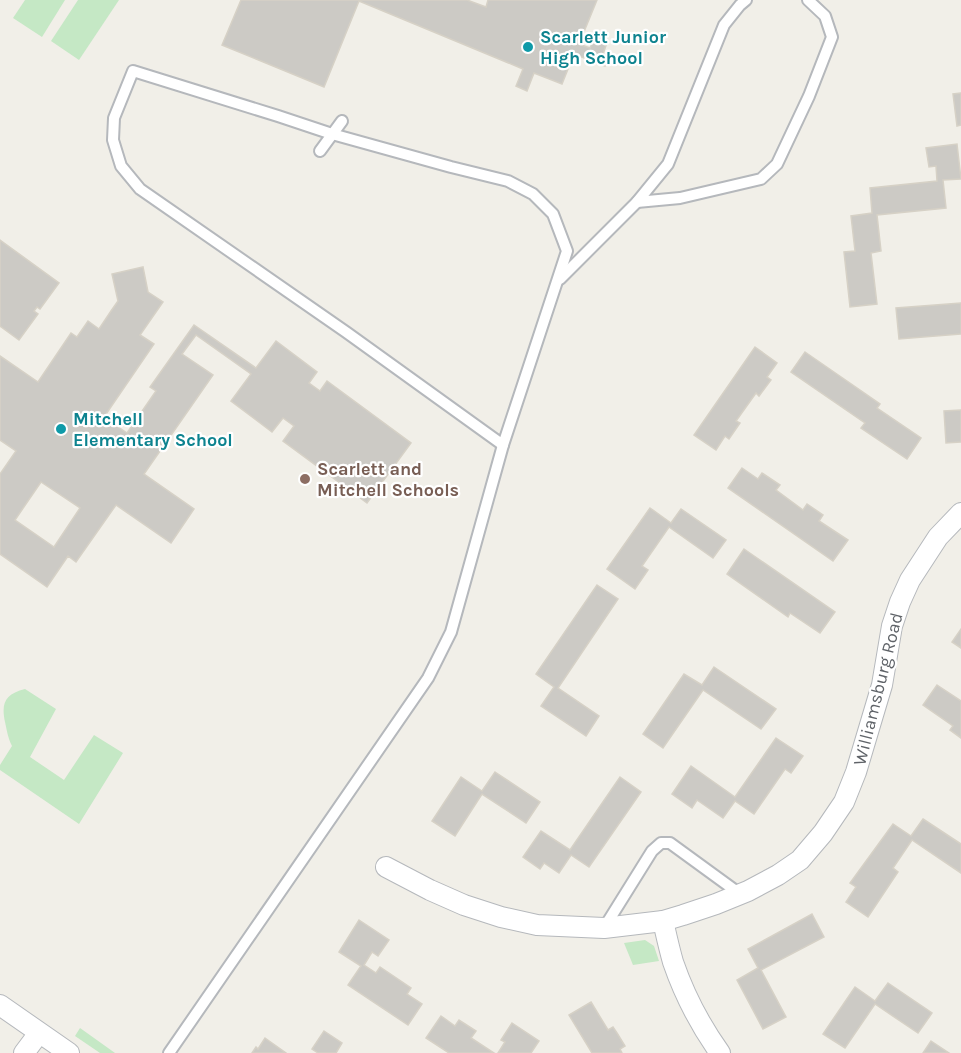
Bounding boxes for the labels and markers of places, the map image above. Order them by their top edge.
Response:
place label: Scarlett Junior High School [540,26,666,69]
marker: Scarlett Junior High School [521,40,535,54]
place label: Mitchell Elementary School [73,408,233,451]
marker: Mitchell Elementary School [54,422,68,436]
place label: Scarlett and Mitchell Schools [317,458,459,501]
marker: Scarlett and Mitchell Schools [298,472,312,486]

